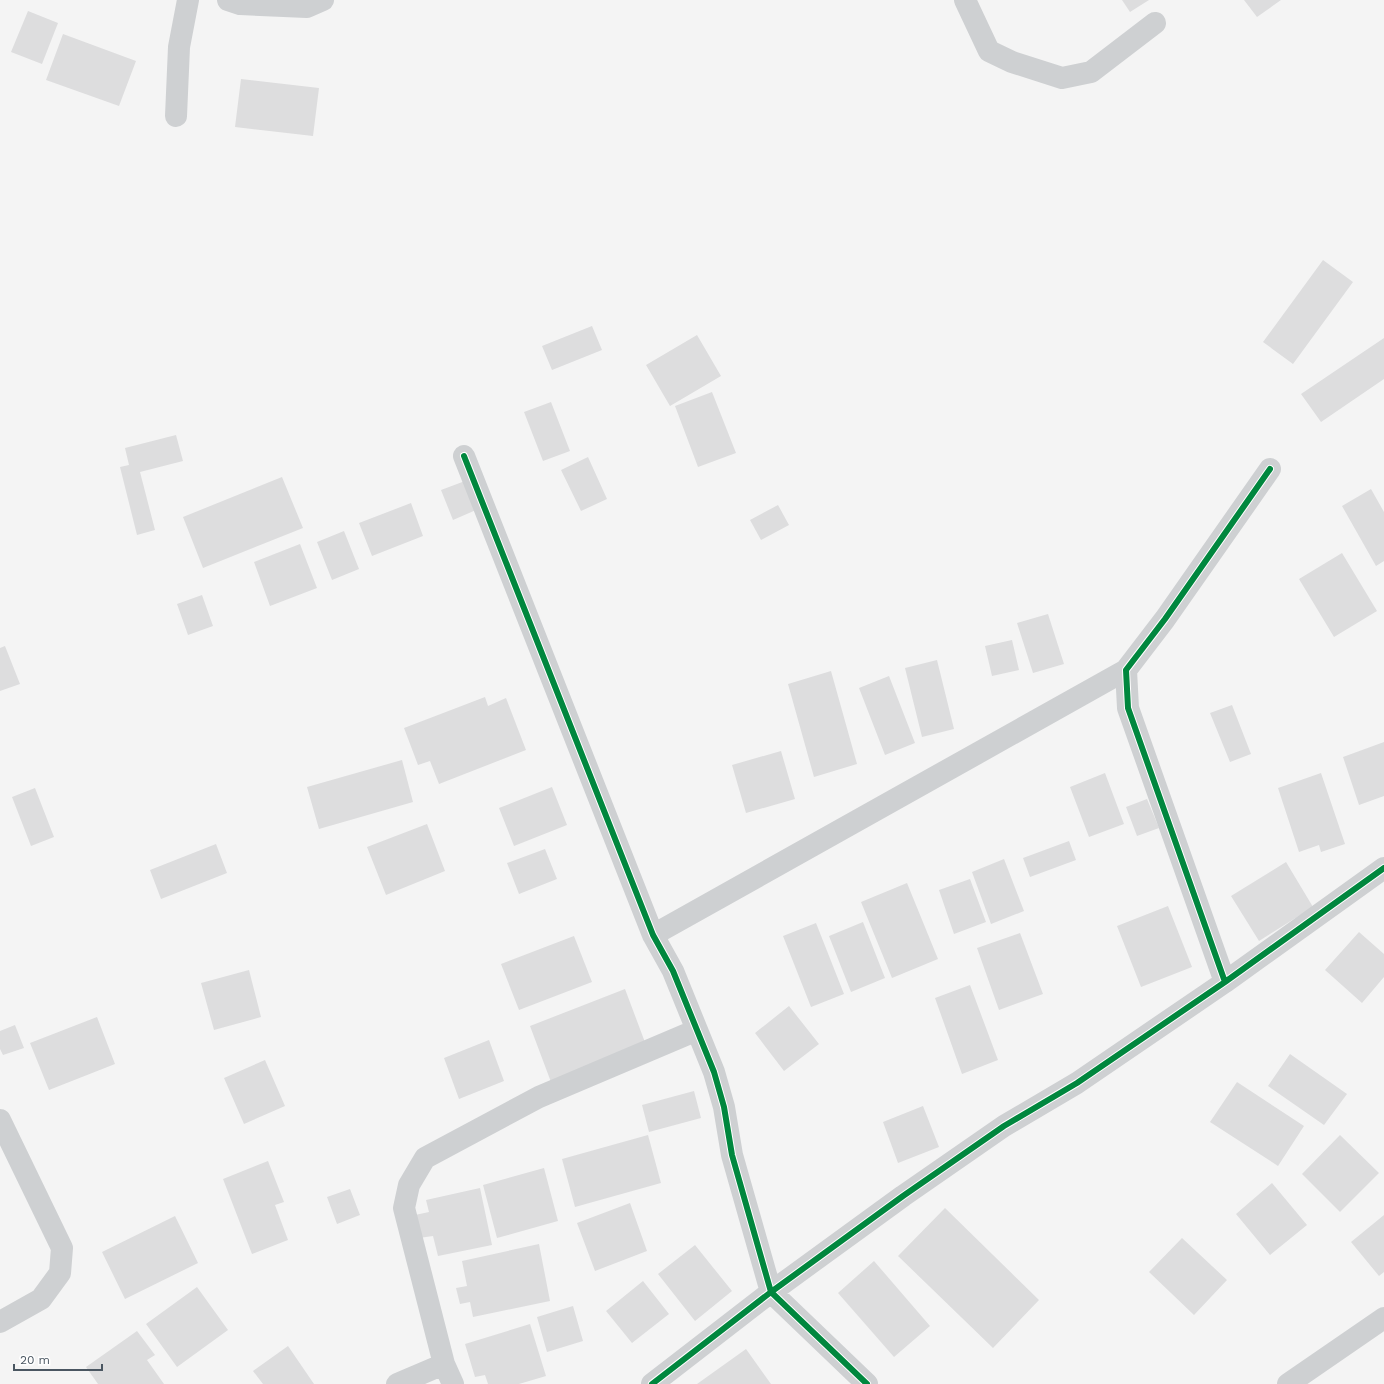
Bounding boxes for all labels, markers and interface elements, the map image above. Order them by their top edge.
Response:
scale bar [14,1346,102,1372]
text: 20 m [20,1353,50,1367]

